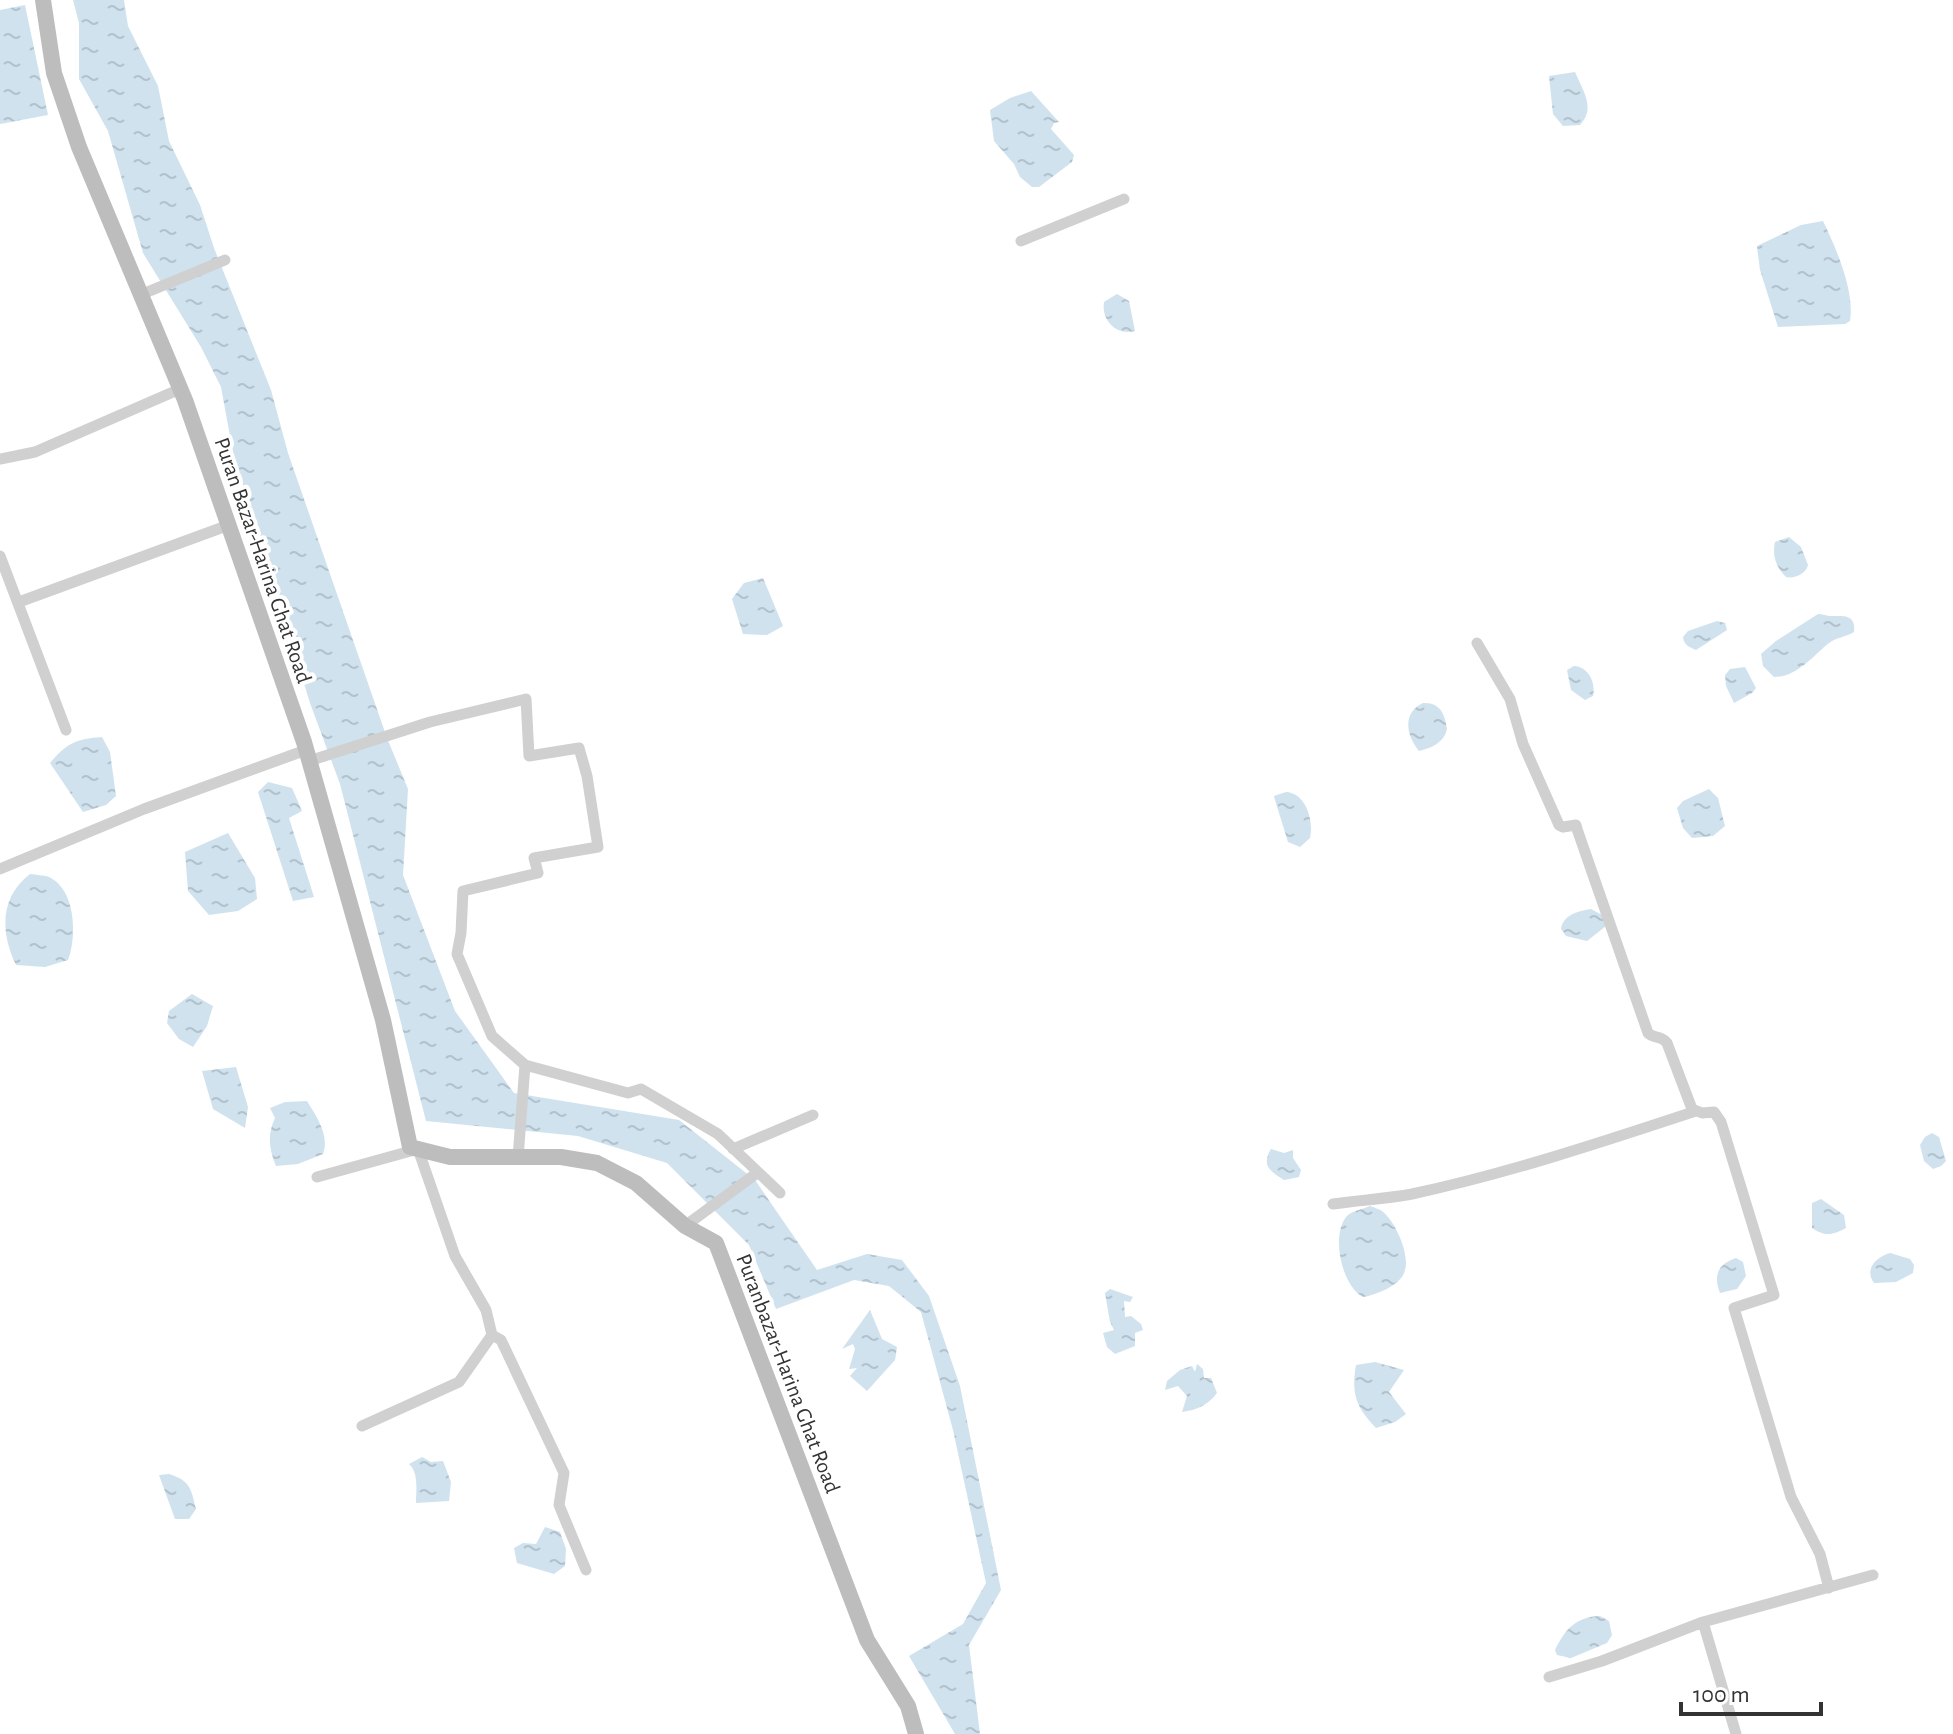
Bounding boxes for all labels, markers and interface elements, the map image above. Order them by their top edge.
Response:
street label: Puran Bazar-Harina Ghat Road [211,435,316,686]
street label: Puranbazar-Harina Ghat Road [732,1251,844,1496]
scale bar [1681,1666,1821,1716]
text: 100 m [1693,1683,1750,1707]

